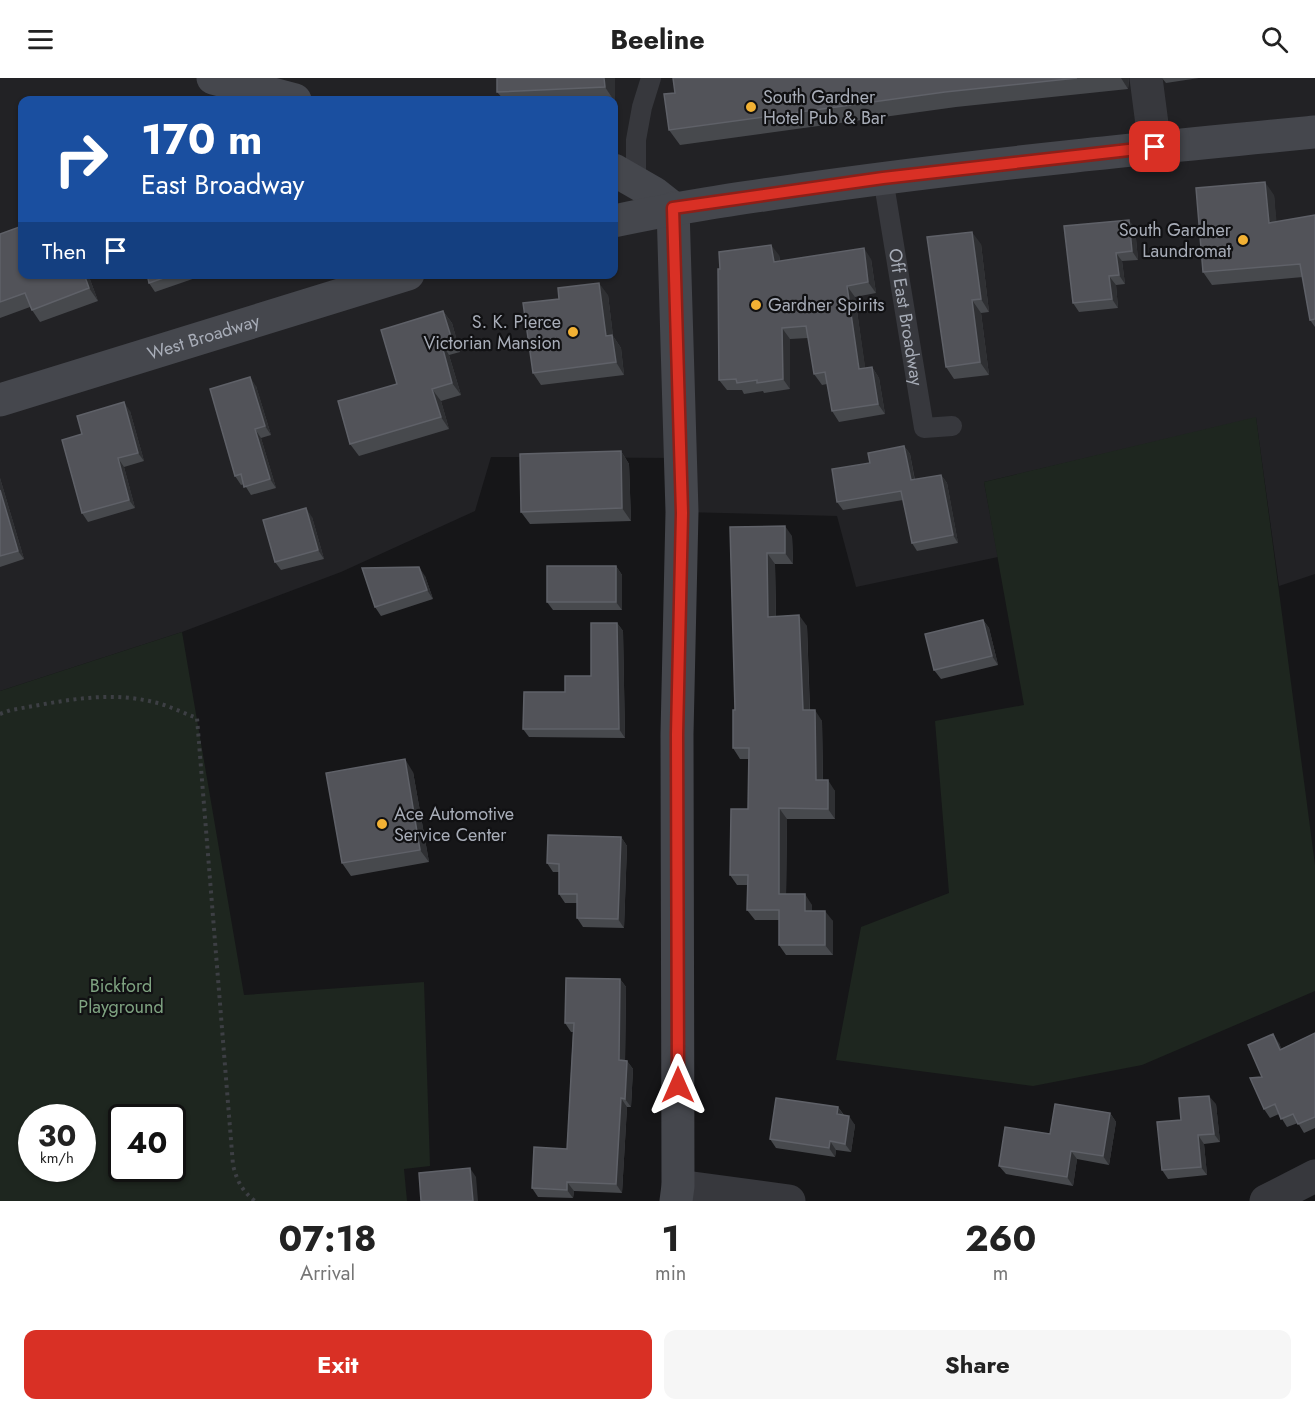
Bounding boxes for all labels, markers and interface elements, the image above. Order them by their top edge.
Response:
text: Beeline [610,20,705,59]
icon: menu [24,23,57,56]
icon: search [1258,23,1291,56]
place label: South Gardner Hotel Pub & Bar [763,84,887,131]
marker: South Gardner Hotel Pub & Bar [744,100,758,114]
text: 170 m [141,109,263,170]
icon: right [42,120,120,198]
pin [1129,121,1180,172]
icon: arrive [1138,130,1171,163]
text: East Broadway [141,165,304,204]
place label: South Gardner Laundromat [1119,217,1232,264]
marker: South Gardner Laundromat [1236,233,1250,247]
icon: arrive [99,234,132,267]
text: Then [42,235,87,267]
street label: Off East Broadway [882,246,930,388]
place label: Gardner Spirits [768,292,885,318]
marker: Gardner Spirits [749,298,763,312]
street label: West Broadway [144,308,263,367]
place label: S. K. Pierce Victorian Mansion [423,309,561,356]
marker: S. K. Pierce Victorian Mansion [566,325,580,339]
place label: Ace Automotive Service Center [394,801,514,848]
marker: Ace Automotive Service Center [375,817,389,831]
park label: Bickford Playground [78,973,164,1020]
position arrow [646,1053,710,1117]
speed limit sign: 40 [108,1104,186,1182]
text: 30 [38,1114,76,1157]
text: km/h [40,1147,74,1169]
text: 07:18 [279,1212,377,1264]
text: 1 [662,1212,680,1264]
text: 260 [965,1212,1036,1264]
text: Arrival [300,1259,355,1288]
text: min [655,1259,686,1288]
text: m [993,1259,1008,1288]
button: Exit [24,1330,652,1399]
button: Share [664,1330,1291,1399]

